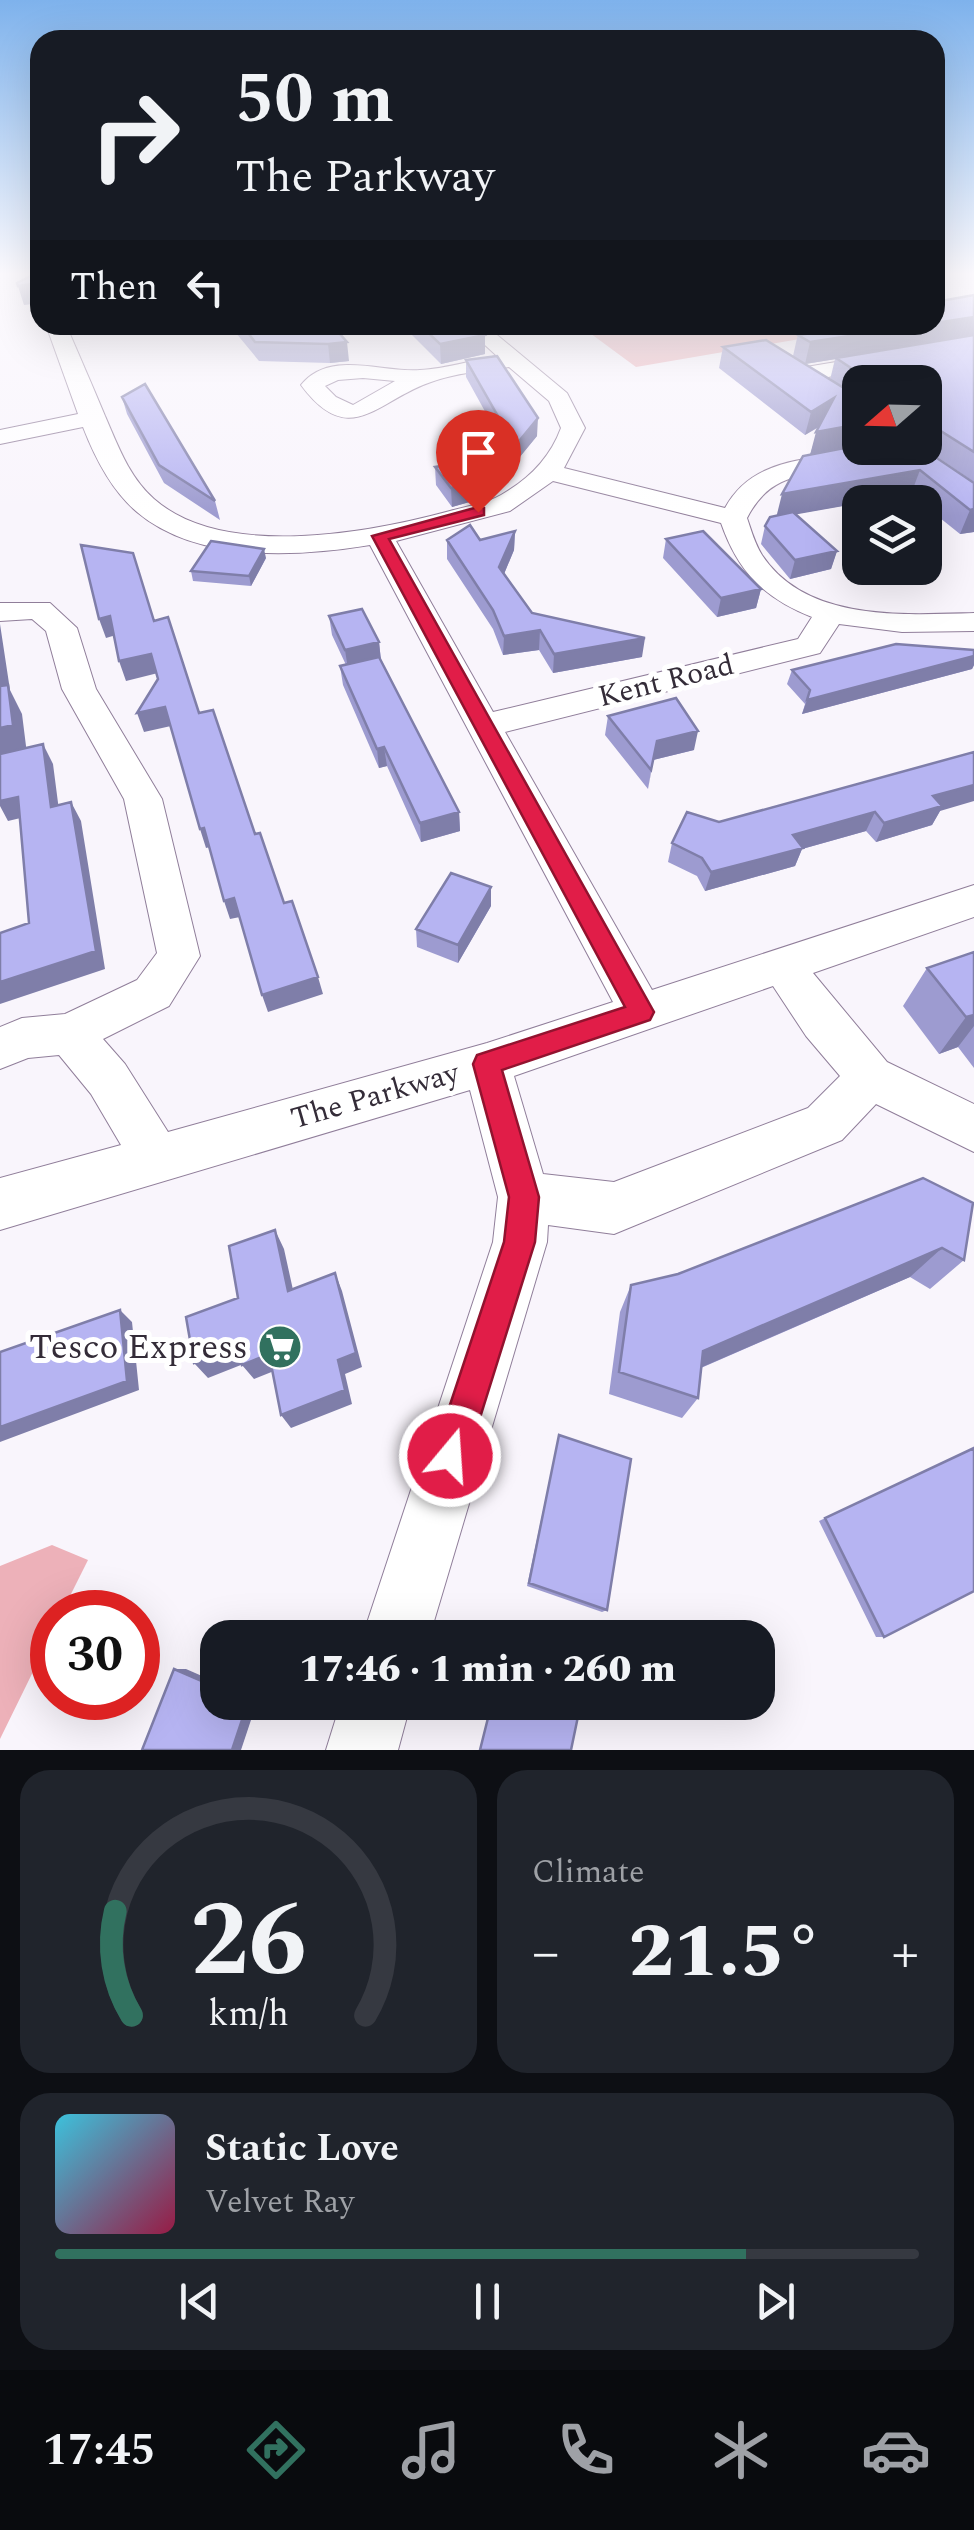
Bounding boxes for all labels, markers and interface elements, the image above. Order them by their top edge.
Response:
text: 50 m [235,47,394,153]
icon: right [70,70,200,200]
text: The Parkway [235,143,495,212]
text: Then [70,259,158,317]
icon: left [178,260,233,315]
north arrow [842,365,942,465]
map controls [842,365,942,585]
pin [436,410,521,513]
icon: arrive [451,425,506,480]
button: layers [842,485,942,585]
street label: Kent Road [593,642,739,720]
street label: The Parkway [285,1050,466,1142]
place label: Tesco Express [29,1321,248,1374]
supermarket icon: Tesco Express [257,1324,303,1370]
position arrow [398,1404,502,1508]
speed limit sign: 30 [30,1590,160,1720]
text: 17:46 · 1 min · 260 m [299,1641,676,1699]
text: Climate [532,1848,644,1897]
text: 26 [190,1863,307,2021]
text: 21.5° [629,1896,822,2010]
text: − [532,1912,560,1995]
text: + [891,1912,919,1995]
text: km/h [208,1987,289,2042]
text: Static Love [205,2120,399,2178]
text: Velvet Ray [205,2178,354,2227]
icon: previous [172,2274,227,2329]
icon: pause [460,2274,515,2329]
icon: next [748,2274,803,2329]
icon: directions [241,2415,311,2485]
icon: music [396,2415,466,2485]
icon: phone [551,2415,621,2485]
icon: climate [706,2415,776,2485]
icon: car [861,2415,931,2485]
text: 17:45 [43,2416,156,2485]

